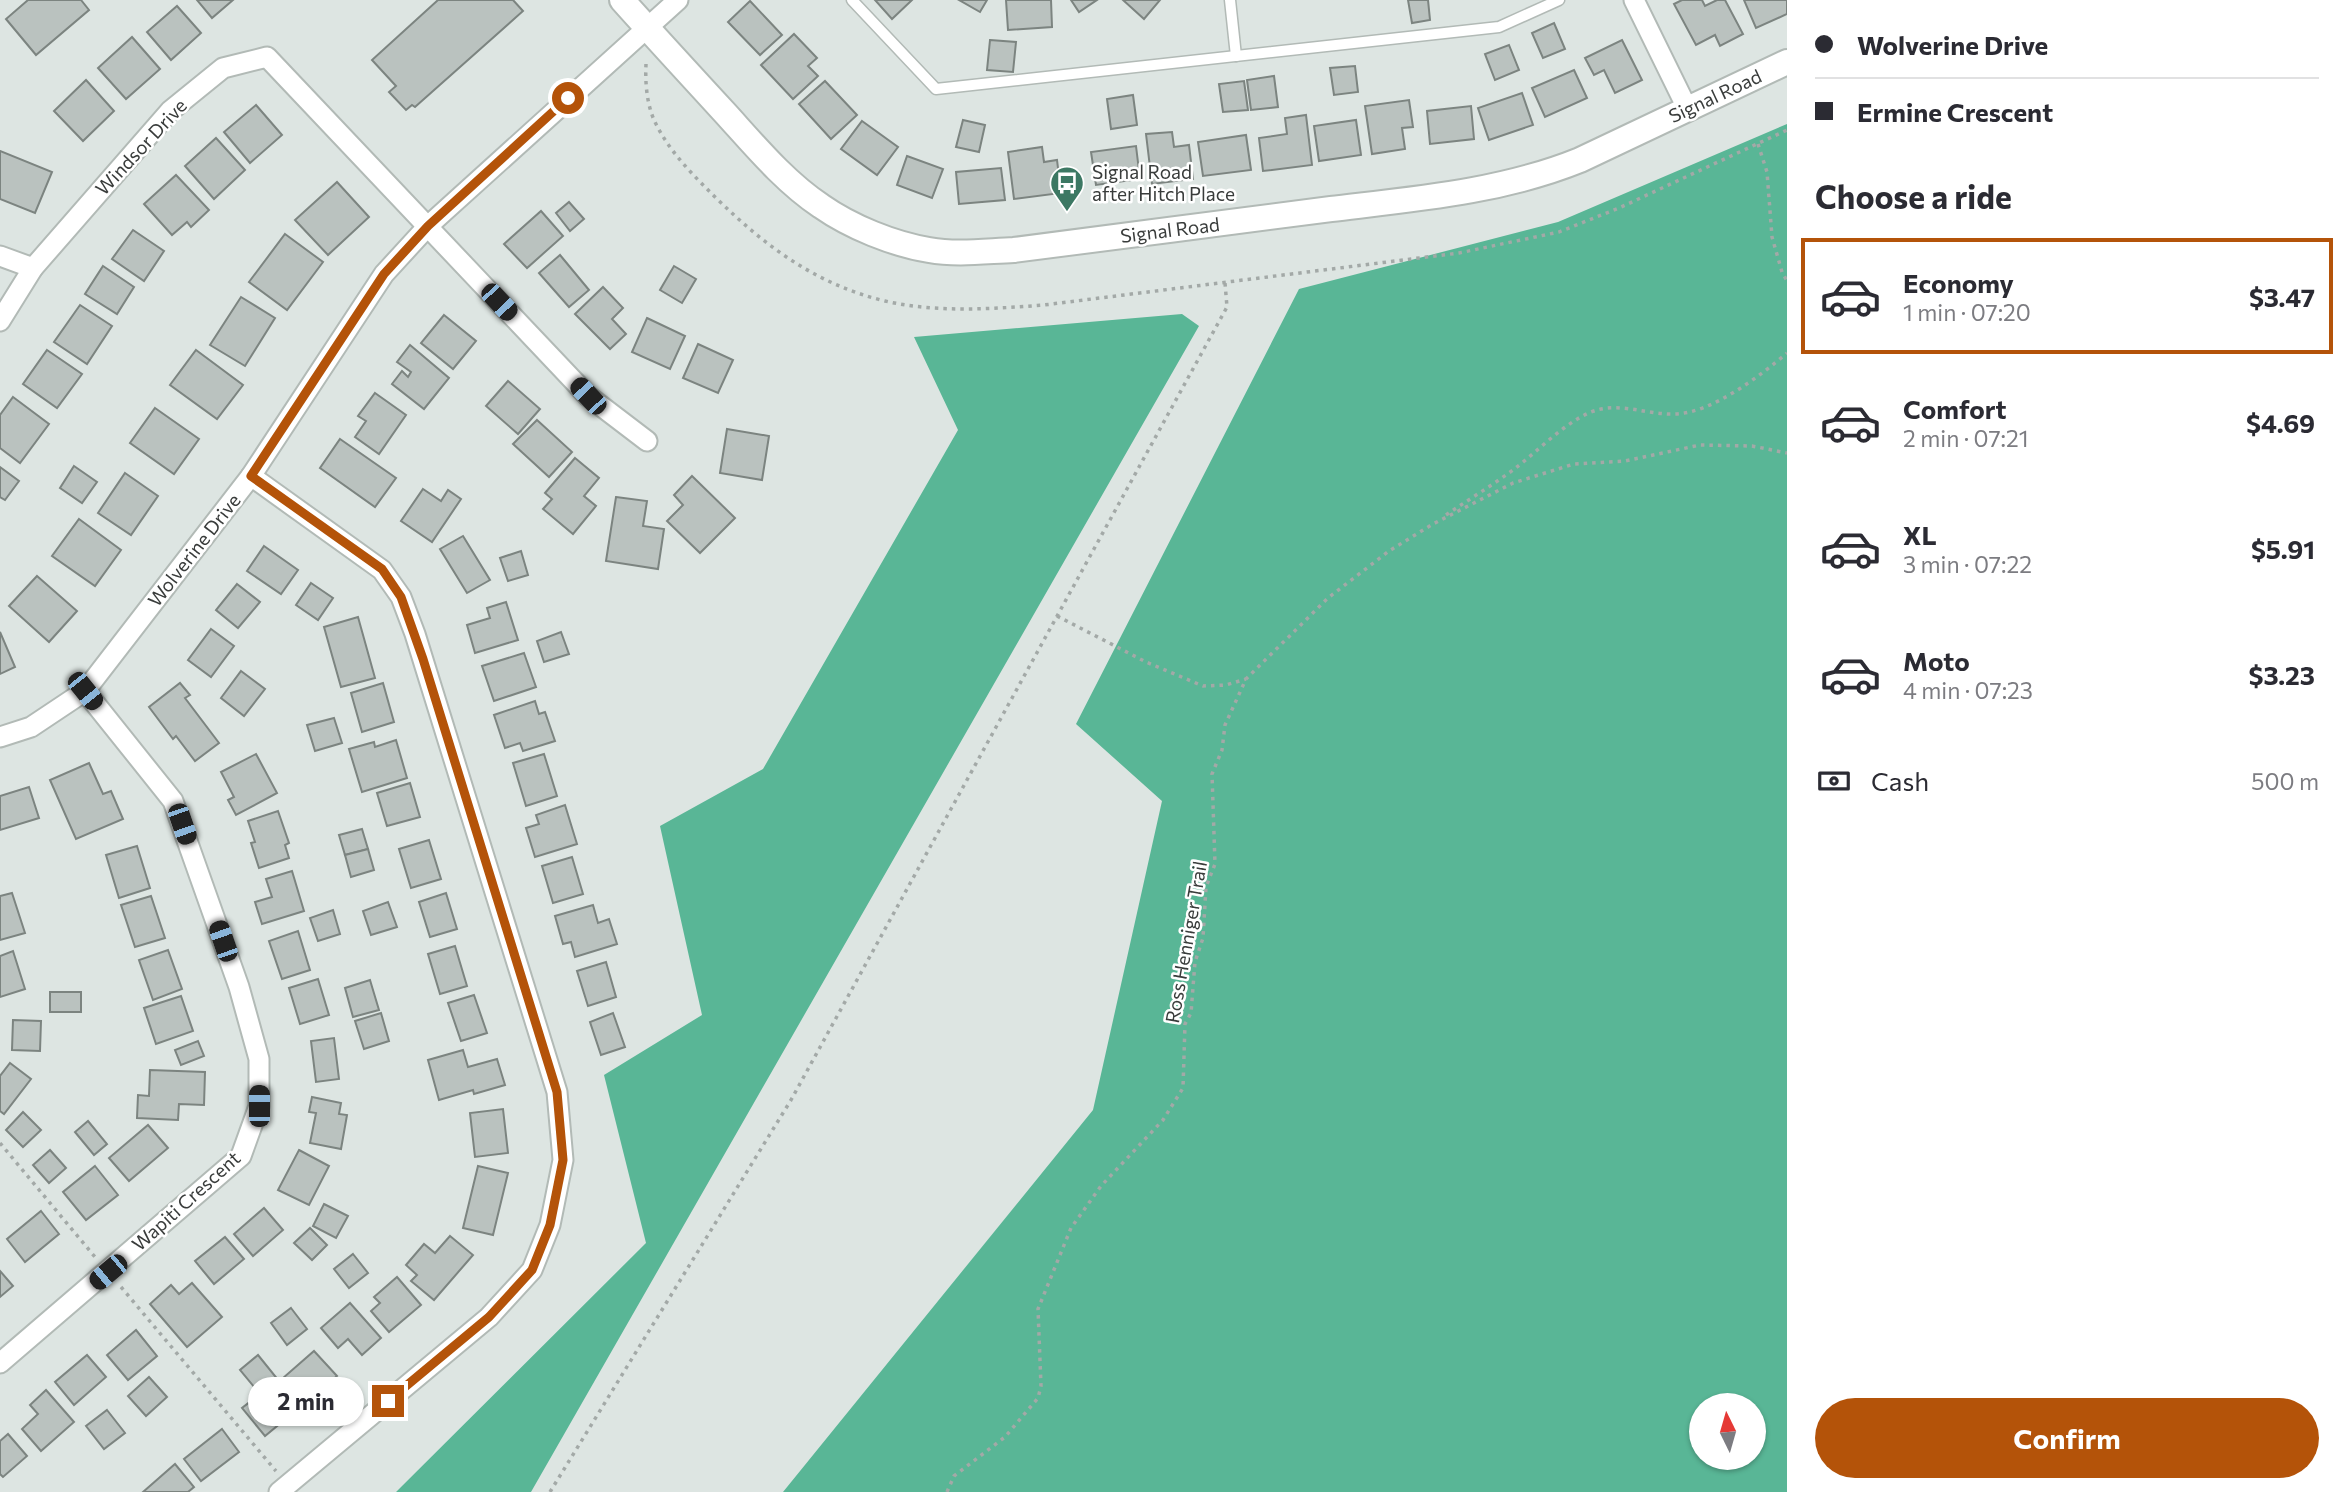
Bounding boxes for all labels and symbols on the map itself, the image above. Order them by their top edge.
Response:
street label: Signal Road [1665,64,1765,127]
route start [552,82,584,114]
street label: Windsor Drive [90,94,191,200]
place label: Signal Road after Hitch Place [1092,160,1235,205]
bus stop icon: Signal Road after Hitch Place [1048,164,1086,213]
street label: Signal Road [1119,212,1221,247]
car [477,279,522,325]
car [566,373,611,419]
street label: Wolverine Drive [142,489,245,611]
car [64,668,107,714]
car [166,801,199,847]
street label: Ross Henniger Trail [1160,859,1211,1025]
car [207,918,240,964]
car [249,1085,270,1127]
street label: Wapiti Crescent [127,1146,245,1255]
car [86,1250,131,1294]
callout: 2 min [248,1376,364,1426]
route end [372,1385,404,1417]
north arrow [1689,1393,1766,1470]

